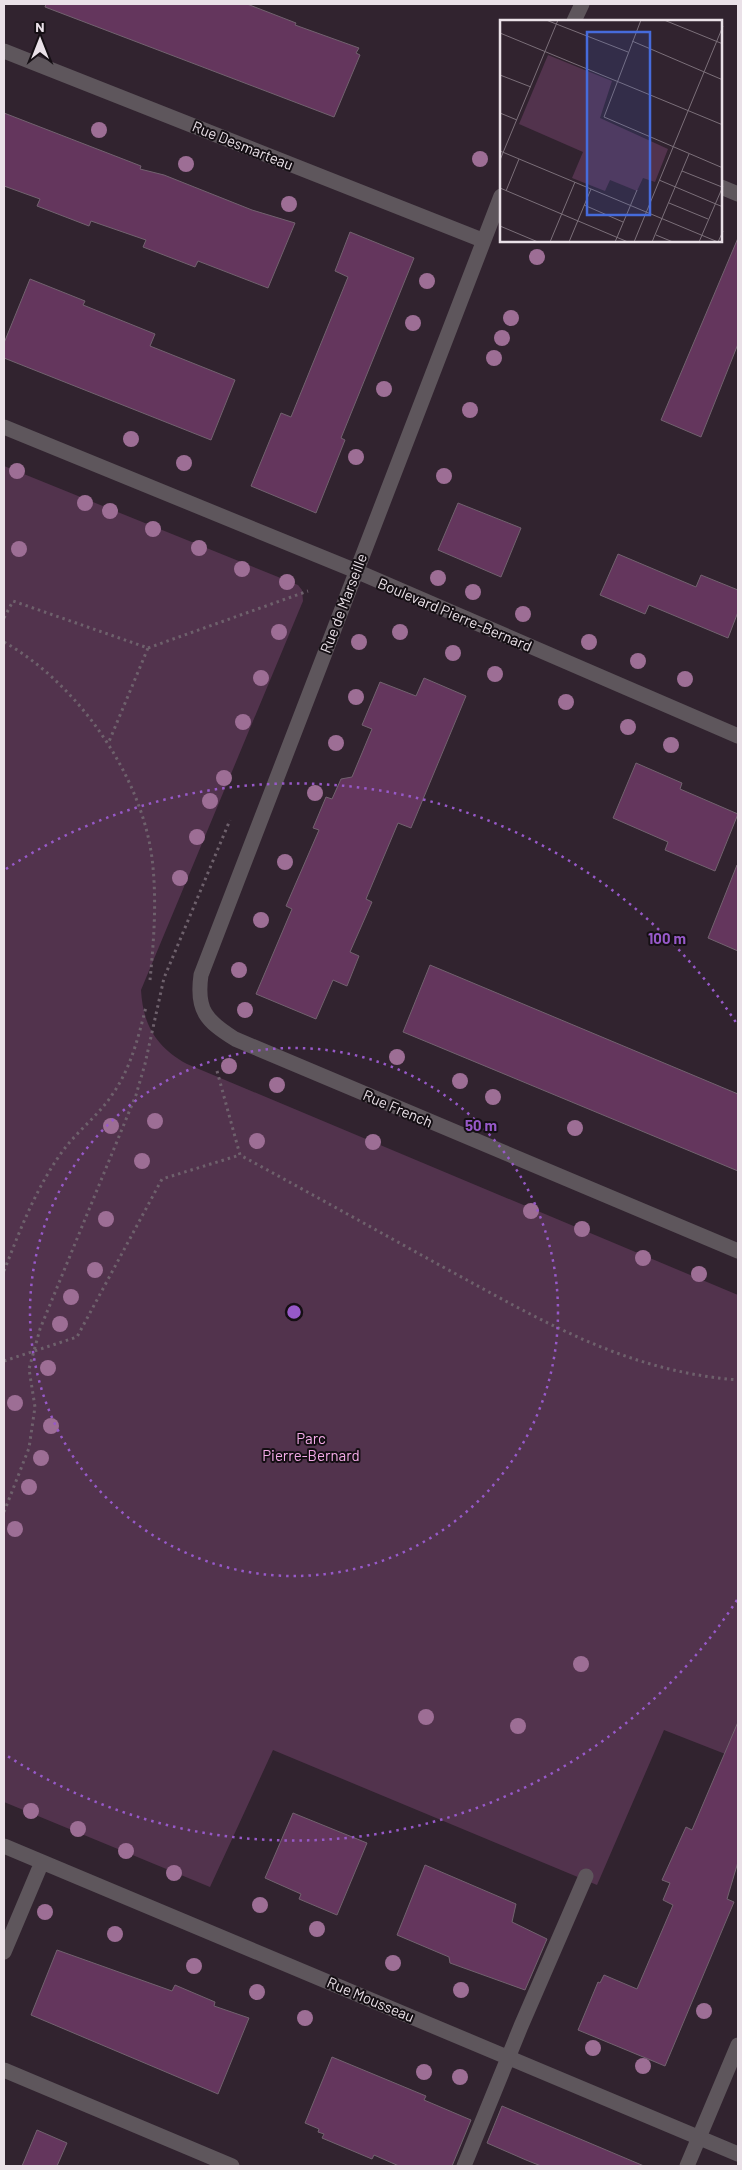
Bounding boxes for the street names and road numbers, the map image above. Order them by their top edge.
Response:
street label: Rue Desmarteau [190,117,296,173]
street label: Rue de Marseille [316,551,370,655]
street label: Boulevard Pierre-Bernard [375,573,535,655]
street label: Rue French [361,1085,435,1131]
street label: Rue Mousseau [325,1973,417,2025]

